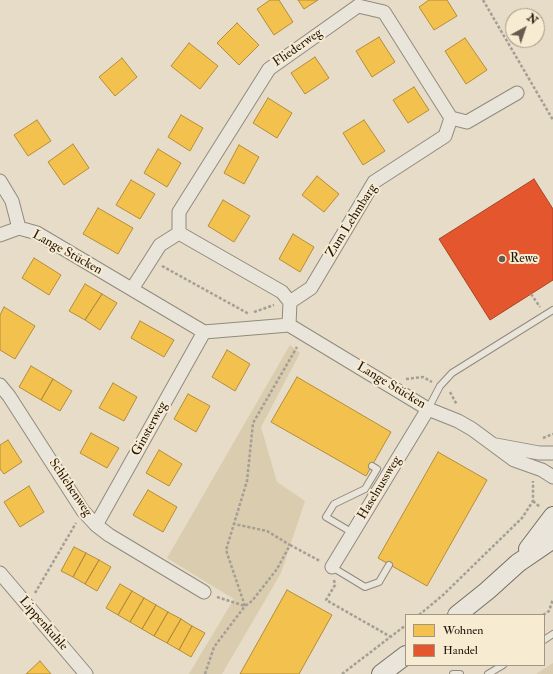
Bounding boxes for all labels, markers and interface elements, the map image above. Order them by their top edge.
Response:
north arrow [505,8,545,48]
text: N [524,11,540,27]
street label: Fliederweg [270,25,326,71]
street label: Zum Lehmbarg [323,181,381,261]
street label: Lange Stücken [29,227,105,279]
place label: Rewe [510,251,538,267]
marker: Rewe [497,254,507,264]
street label: Lange Stücken [354,359,428,413]
street label: Ginsterweg [129,399,171,459]
street label: Haselnussweg [355,453,405,523]
street label: Schlehenweg [45,456,95,520]
street label: Lippenkuhle [15,594,71,654]
legend [405,614,545,666]
text: Wohnen [443,623,484,638]
text: Handel [443,643,478,658]

